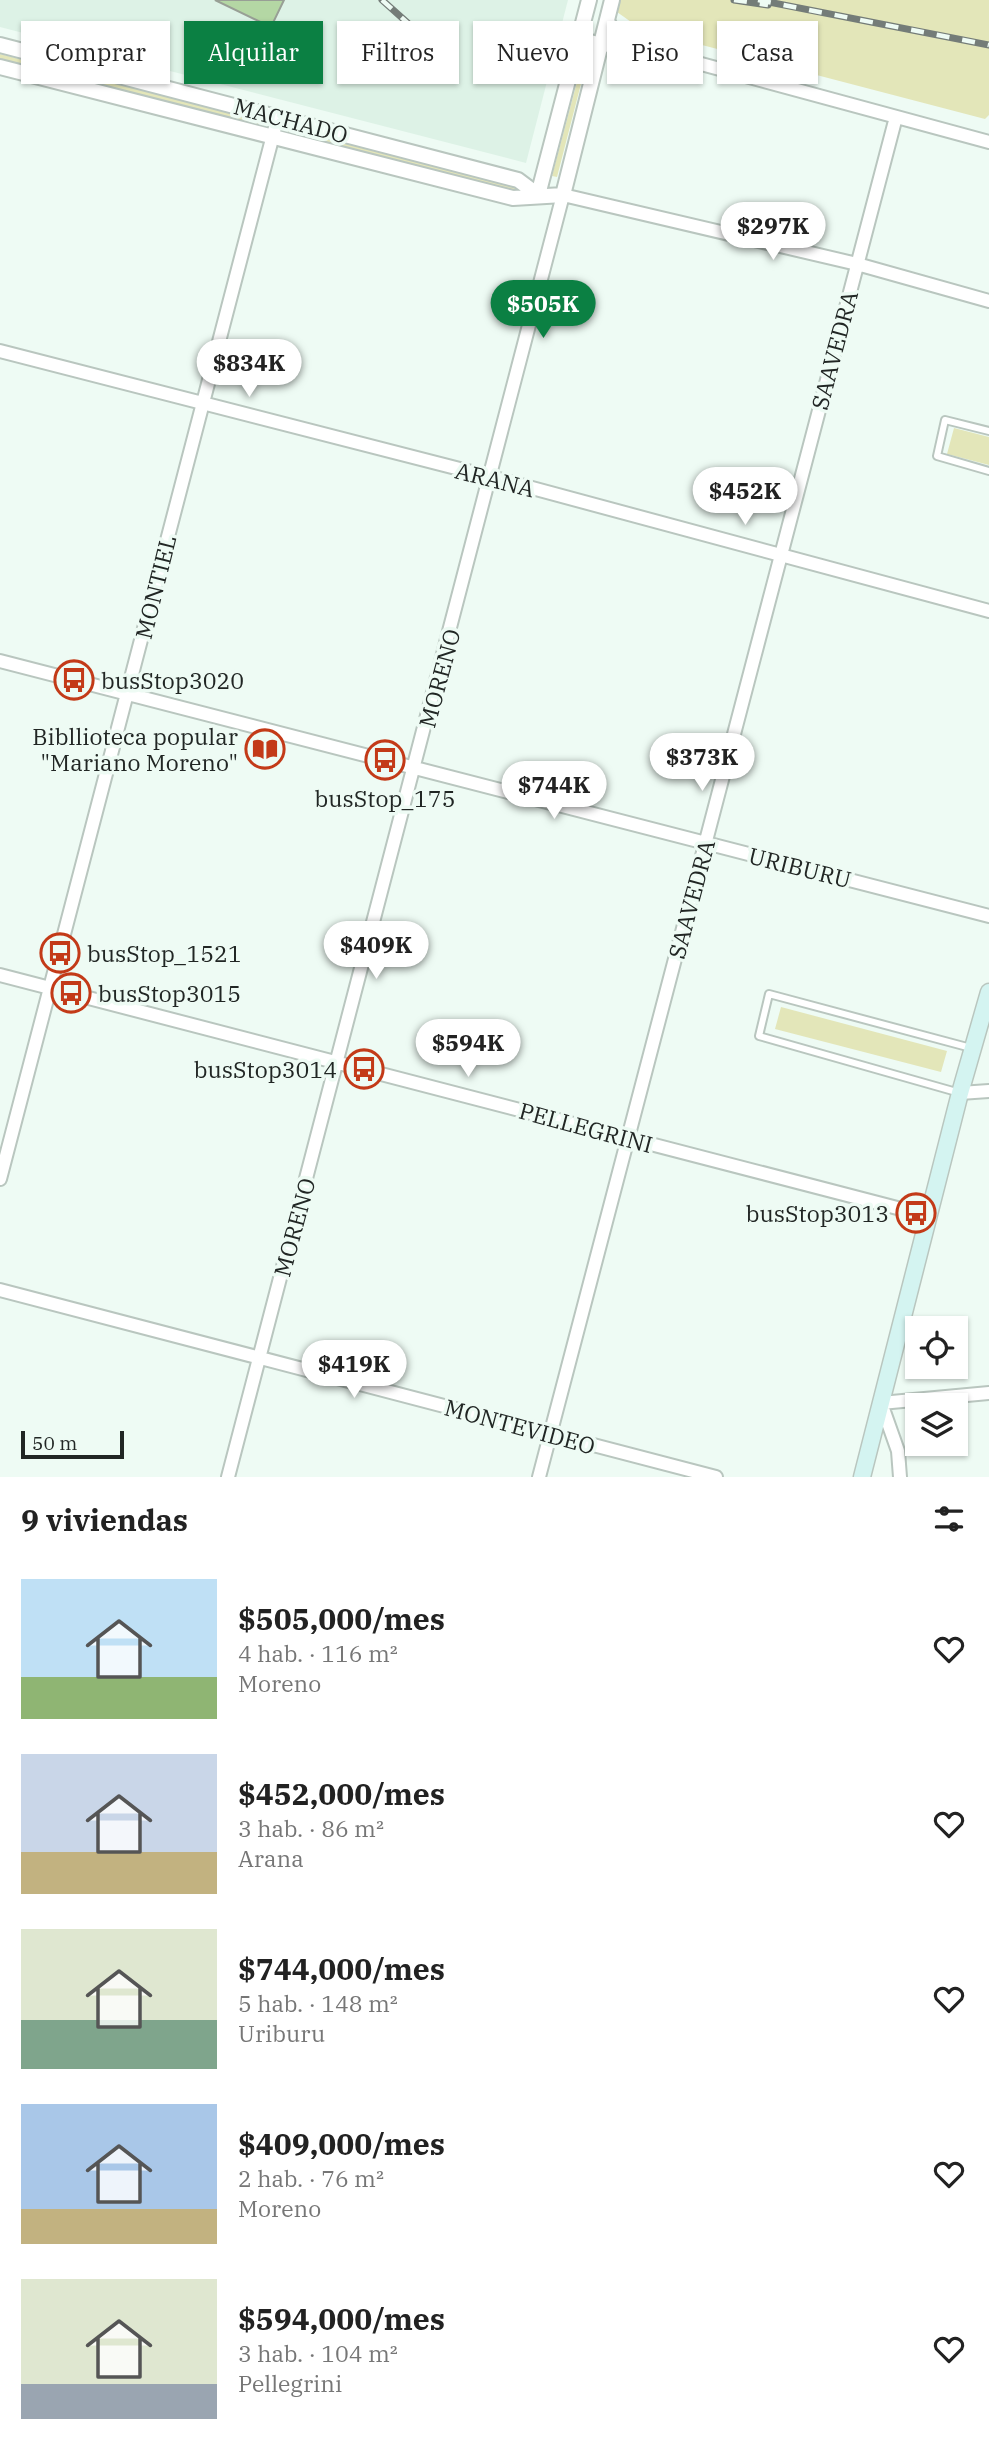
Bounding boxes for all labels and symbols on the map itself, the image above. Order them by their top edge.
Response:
street label: MACHADO [231,90,351,150]
pin: $297K [724,202,822,262]
pin: $505K [494,280,592,340]
street label: SAAVEDRA [804,287,864,413]
pin: $834K [200,340,298,399]
street label: ARANA [452,455,538,503]
pin: $452K [696,468,794,527]
street label: MONTIEL [128,532,182,642]
street label: MORENO [411,625,467,731]
bus stop icon: busStop3020 [53,659,95,701]
place label: busStop3020 [101,665,244,695]
place label: Bibllioteca popular "Mariano Moreno" [32,721,238,777]
library icon: Bibllioteca popular "Mariano Moreno" [244,728,286,770]
pin: $373K [653,734,751,793]
bus stop icon: busStop_175 [364,739,406,781]
pin: $744K [505,762,603,821]
place label: busStop_175 [315,783,455,813]
street label: SAAVEDRA [661,836,721,962]
street label: URIBURU [746,840,854,894]
pin: $409K [327,922,425,981]
bus stop icon: busStop_1521 [39,932,81,974]
place label: busStop_1521 [87,938,242,968]
bus stop icon: busStop3015 [50,972,92,1014]
place label: busStop3015 [98,978,241,1008]
pin: $594K [419,1020,517,1079]
bus stop icon: busStop3014 [343,1048,385,1090]
place label: busStop3014 [194,1054,337,1084]
street label: PELLEGRINI [516,1095,656,1159]
street label: MORENO [266,1174,322,1280]
bus stop icon: busStop3013 [895,1192,937,1234]
place label: busStop3013 [746,1198,889,1228]
pin: $419K [305,1340,403,1400]
street label: MONTEVIDEO [441,1392,599,1460]
scale bar [21,1428,124,1460]

